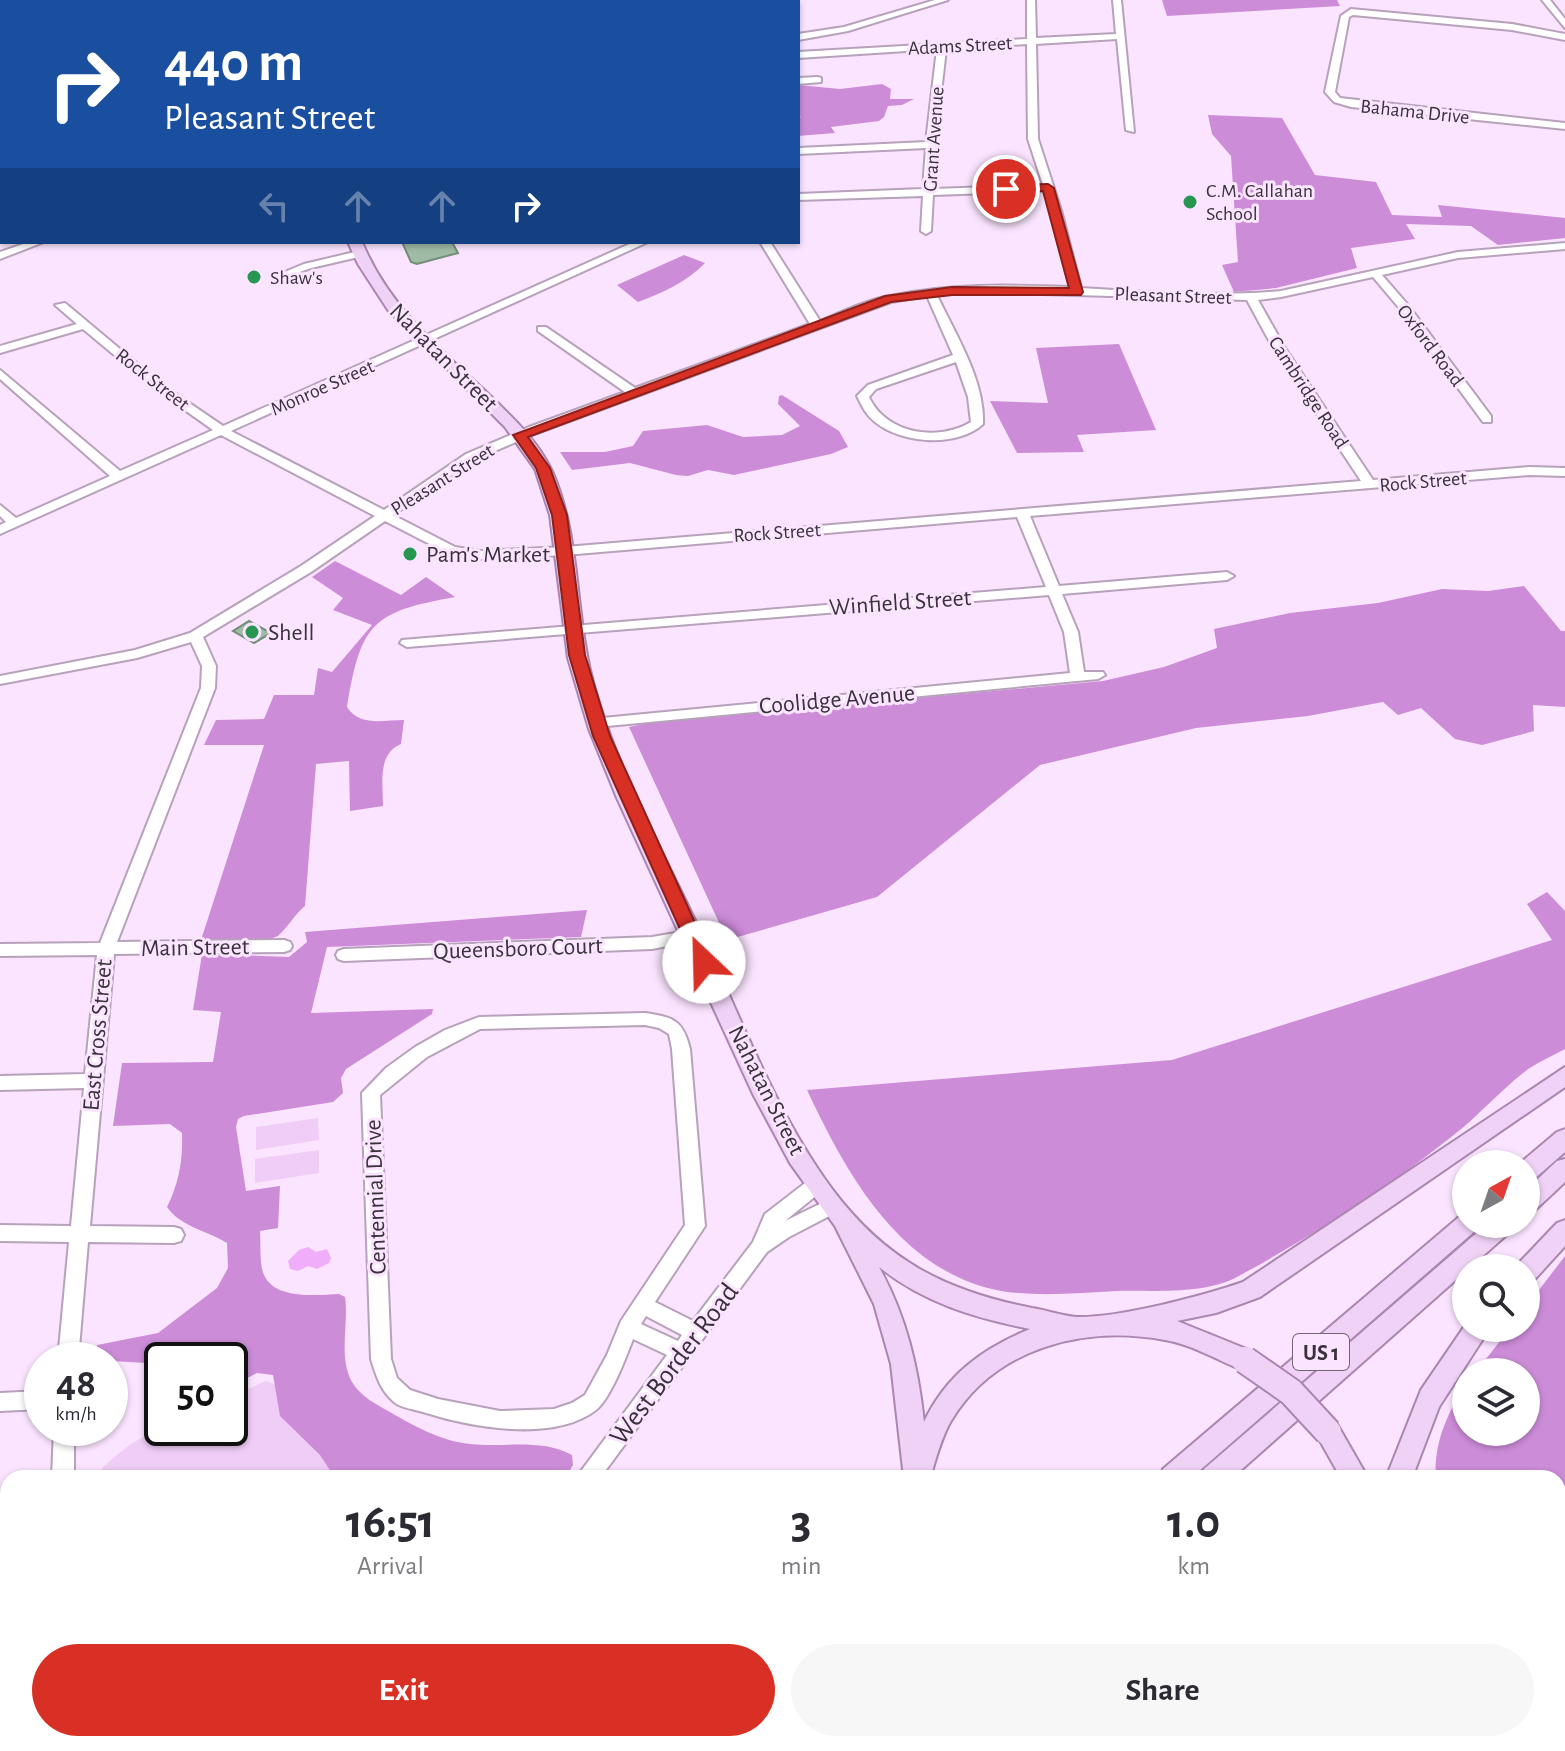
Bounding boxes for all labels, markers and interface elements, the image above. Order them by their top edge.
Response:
icon: right [32,32,136,136]
street label: Adams Street [907,33,1013,59]
text: 440 m [164,35,303,91]
street label: Grant Avenue [920,86,948,192]
street label: Bahama Drive [1359,96,1470,128]
text: Pleasant Street [164,100,375,136]
pin [972,155,1040,223]
icon: arrive [984,167,1028,211]
place label: C.M. Callahan School [1206,181,1313,224]
icon: left [252,184,296,228]
icon: ahead [336,184,380,228]
icon: ahead [420,184,464,228]
icon: right [504,184,548,228]
marker: C.M. Callahan School [1181,193,1199,211]
marker: Shaw's [245,268,263,286]
place label: Shaw's [270,268,323,288]
street label: Pleasant Street [1114,284,1233,308]
street label: Nahatan Street [385,299,502,417]
street label: Oxford Road [1393,301,1467,390]
street label: Cambridge Road [1265,333,1352,452]
street label: Rock Street [112,345,193,415]
street label: Monroe Street [268,356,378,420]
street label: Pleasant Street [387,440,498,519]
street label: Rock Street [1379,468,1468,496]
street label: Rock Street [733,520,822,546]
place label: Pam's Market [426,543,550,567]
marker: Pam's Market [401,545,419,563]
street label: Winfield Street [828,586,972,620]
place label: Shell [268,621,315,645]
marker: Shell [243,623,261,641]
street label: Coolidge Avenue [758,681,916,719]
position arrow [662,920,746,1004]
street label: Queensboro Court [433,934,603,964]
street label: Main Street [141,935,250,961]
street label: East Cross Street [79,958,117,1112]
street label: Nahatan Street [723,1022,809,1159]
street label: Centennial Drive [361,1119,391,1275]
north arrow [1452,1150,1540,1238]
map controls [1452,1150,1540,1446]
button: search [1452,1254,1540,1342]
street label: West Border Road [605,1278,744,1450]
road number: US 1 [1293,1334,1349,1370]
speed limit sign: 50 [144,1342,248,1446]
button: layers [1452,1358,1540,1446]
text: 48 [56,1364,96,1404]
text: km/h [55,1404,97,1424]
text: 16:51 [346,1499,435,1547]
text: 3 [791,1499,811,1547]
text: 1.0 [1167,1499,1220,1547]
text: Arrival [357,1553,424,1579]
text: min [781,1553,821,1579]
text: km [1177,1553,1210,1579]
button: Exit [32,1644,775,1736]
button: Share [791,1644,1534,1736]

